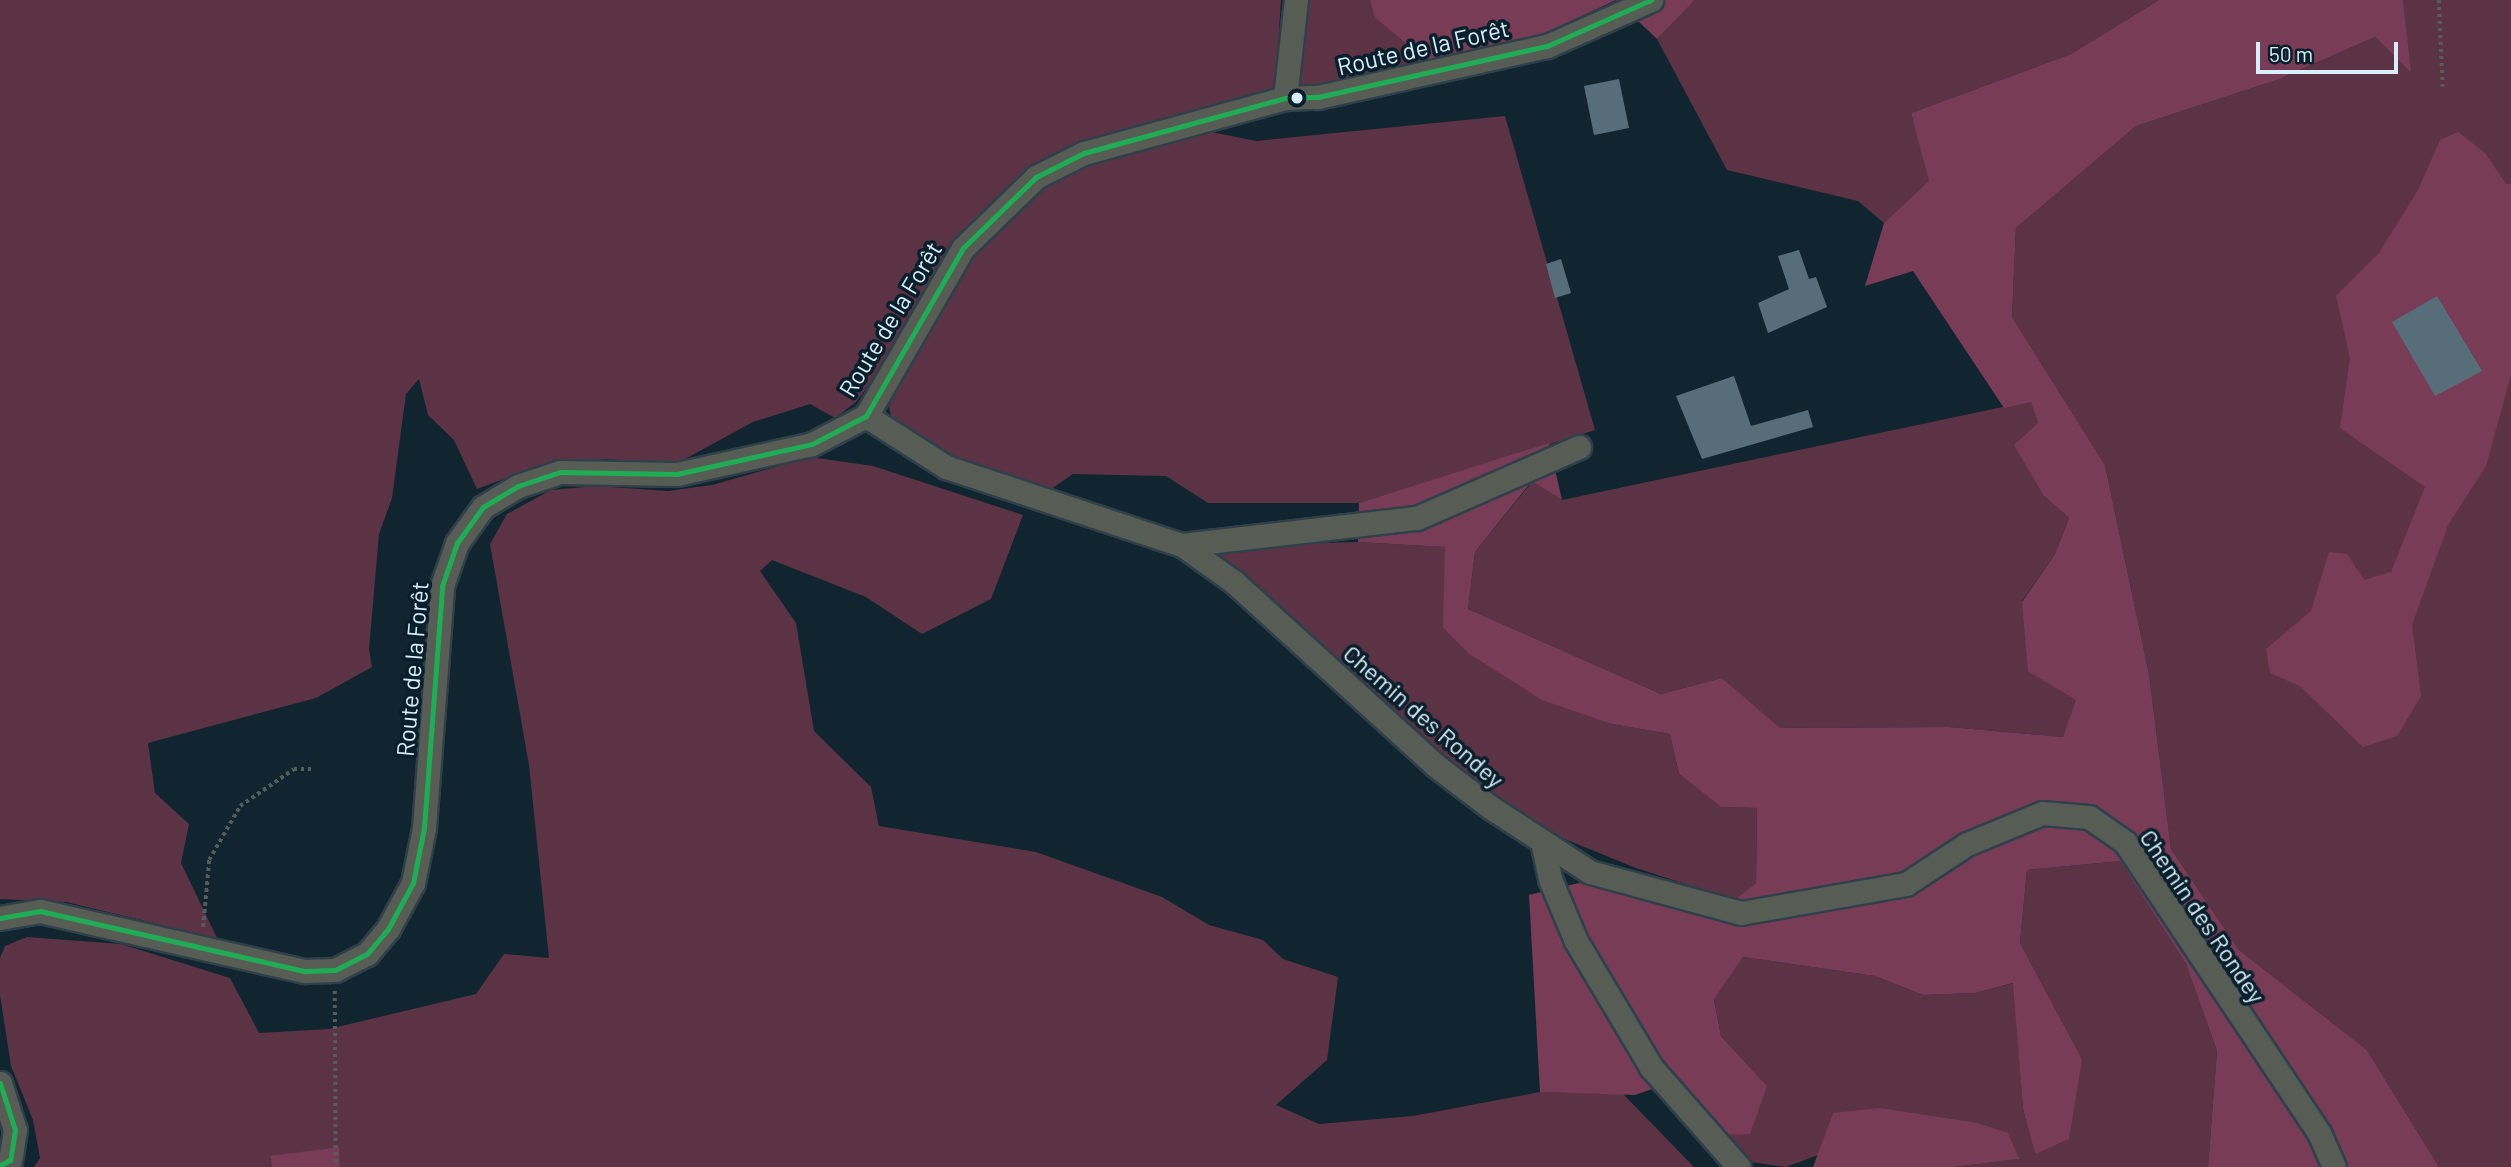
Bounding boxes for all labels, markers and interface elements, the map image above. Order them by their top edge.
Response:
street label: Route de la Forêt [1334,13,1512,81]
scale bar [2259,28,2401,72]
text: 50 m [2269,41,2313,66]
unlabelled marker [1290,91,1304,105]
street label: Route de la Forêt [832,236,948,402]
street label: Route de la Forêt [390,580,434,758]
street label: Chemin des Rondey [1338,639,1510,793]
street label: Chemin des Rondey [2134,824,2272,1008]

